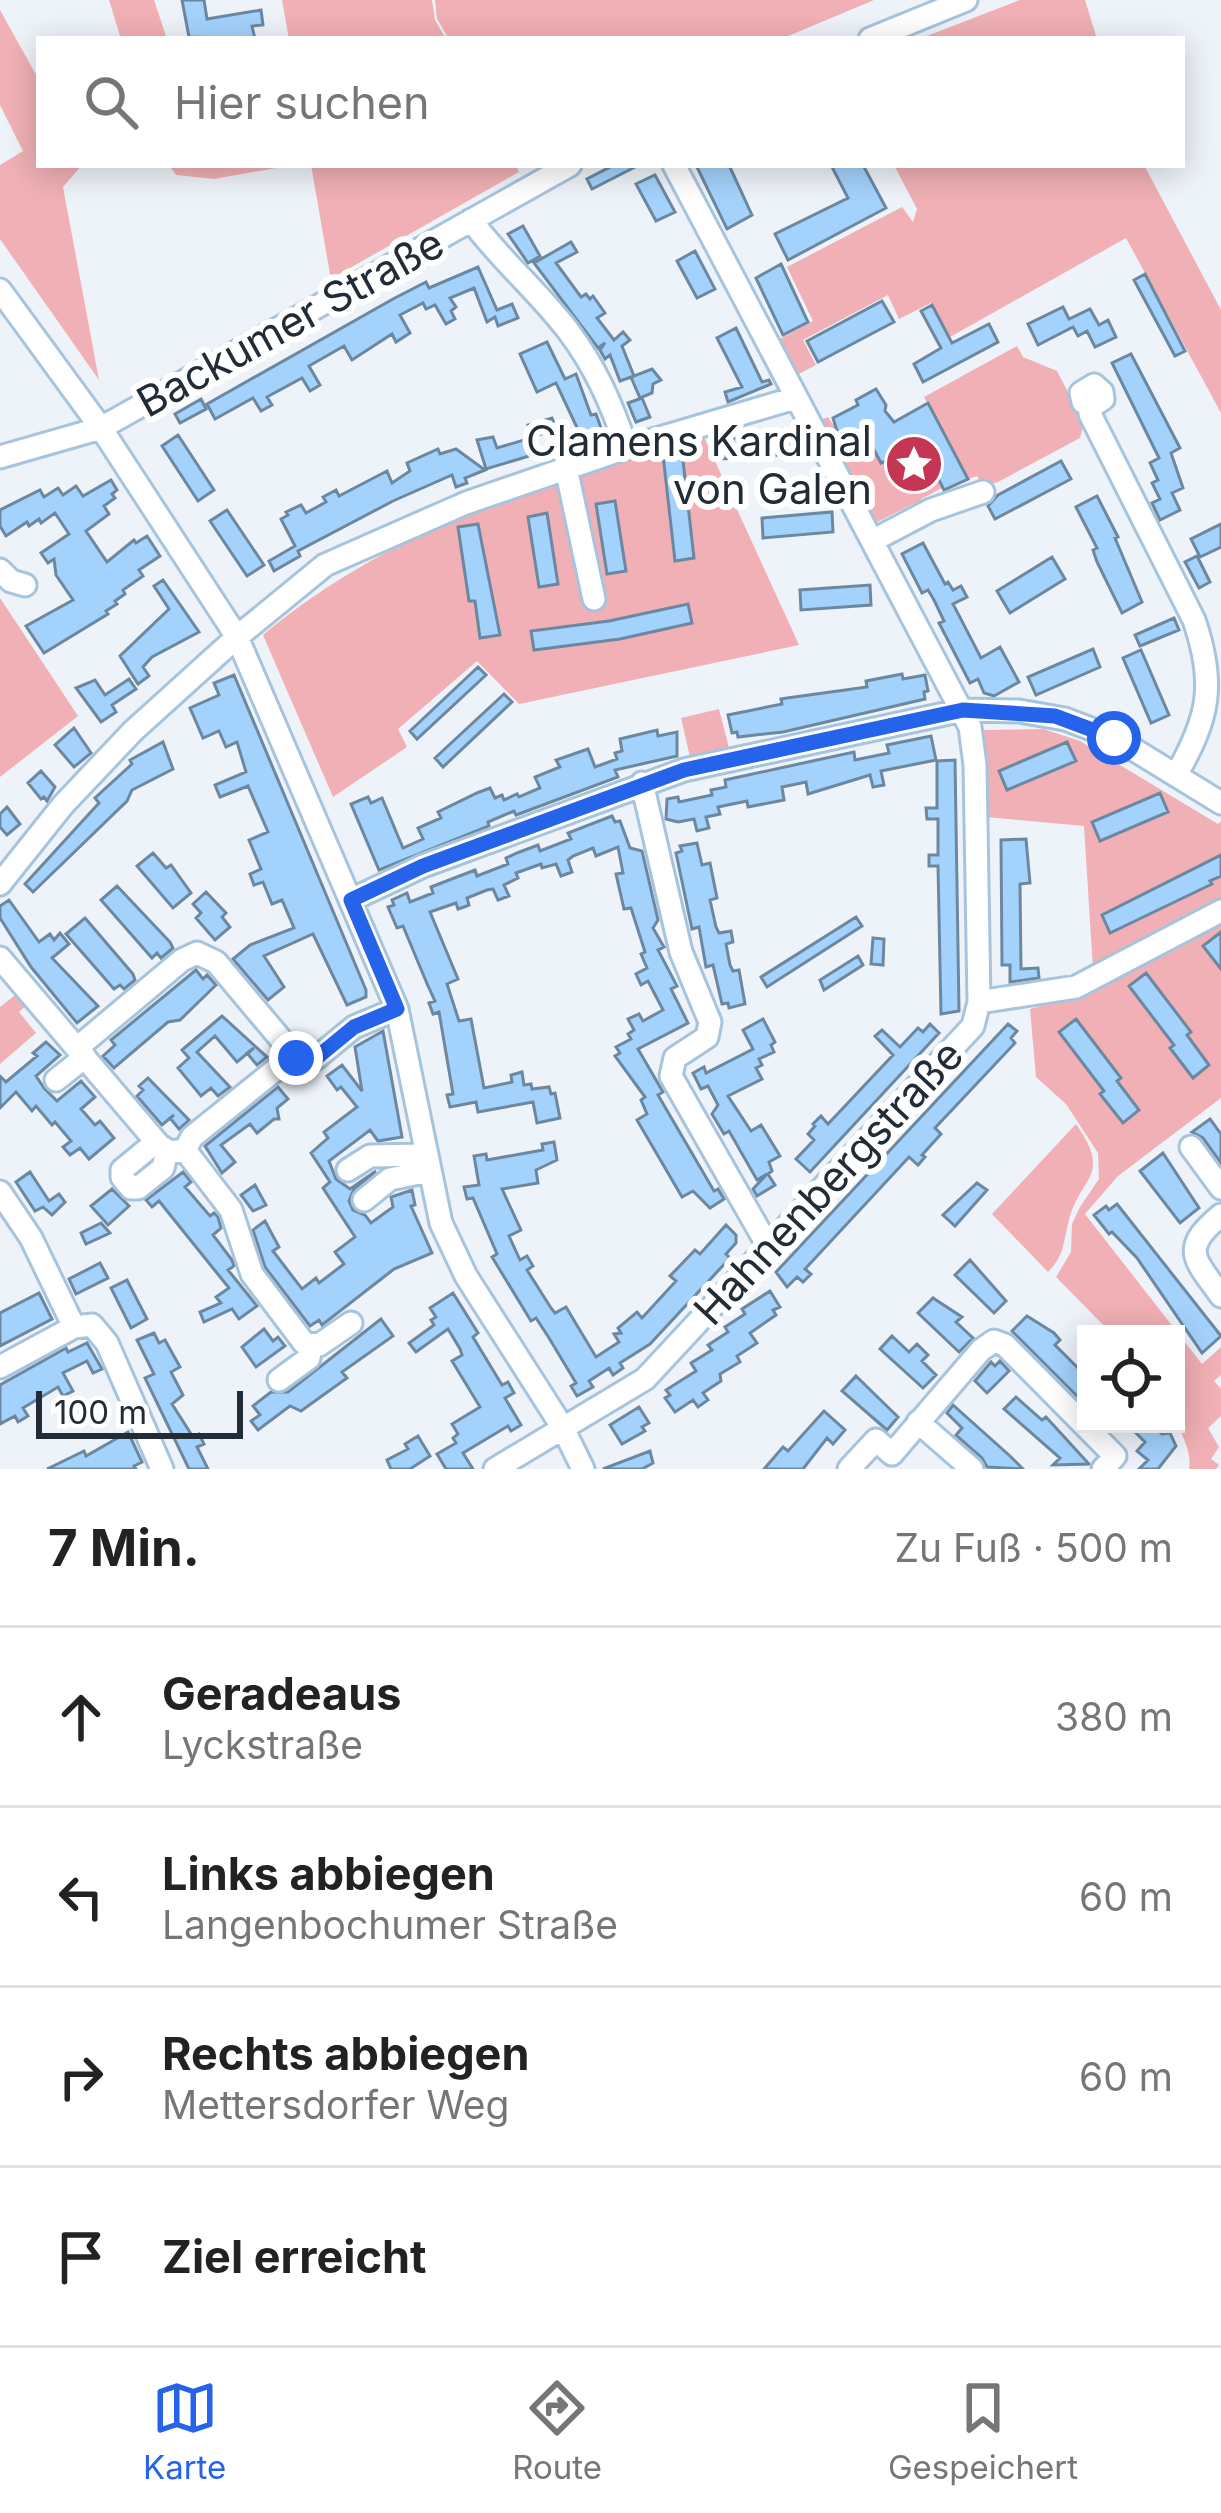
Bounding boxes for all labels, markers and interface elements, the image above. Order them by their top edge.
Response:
search box [36,36,1185,168]
icon: search [78,69,144,135]
text: Hier suchen [174,75,430,130]
street label: Backumer Straße [128,217,452,427]
place label: Clamens Kardinal von Galen [526,415,872,514]
place icon: Clamens Kardinal von Galen [883,433,945,495]
route start [1087,711,1141,765]
street label: Hahnenbergstraße [683,1029,973,1335]
route end [269,1031,323,1085]
map controls [1077,1325,1185,1433]
button: locate [1077,1325,1185,1433]
scale bar [36,1385,243,1438]
text: 100 m [54,1392,147,1432]
text: 7 Min. [48,1517,200,1578]
text: Zu Fuß · 500 m [894,1524,1173,1571]
text: Geradeaus [162,1666,401,1721]
icon: ahead [48,1684,114,1750]
text: 380 m [1055,1693,1173,1740]
text: Lyckstraße [162,1721,363,1768]
text: Links abbiegen [162,1846,495,1901]
icon: left [48,1864,114,1930]
text: 60 m [1079,1873,1173,1920]
text: Langenbochumer Straße [162,1901,618,1948]
text: Rechts abbiegen [162,2026,529,2081]
icon: right [48,2044,114,2110]
text: 60 m [1079,2053,1173,2100]
text: Mettersdorfer Weg [162,2081,510,2128]
icon: arrive [48,2224,114,2290]
text: Ziel erreicht [162,2229,426,2284]
tab: Karte [143,2375,226,2487]
tab: Route [512,2375,602,2487]
tab: Gespeichert [888,2375,1078,2487]

